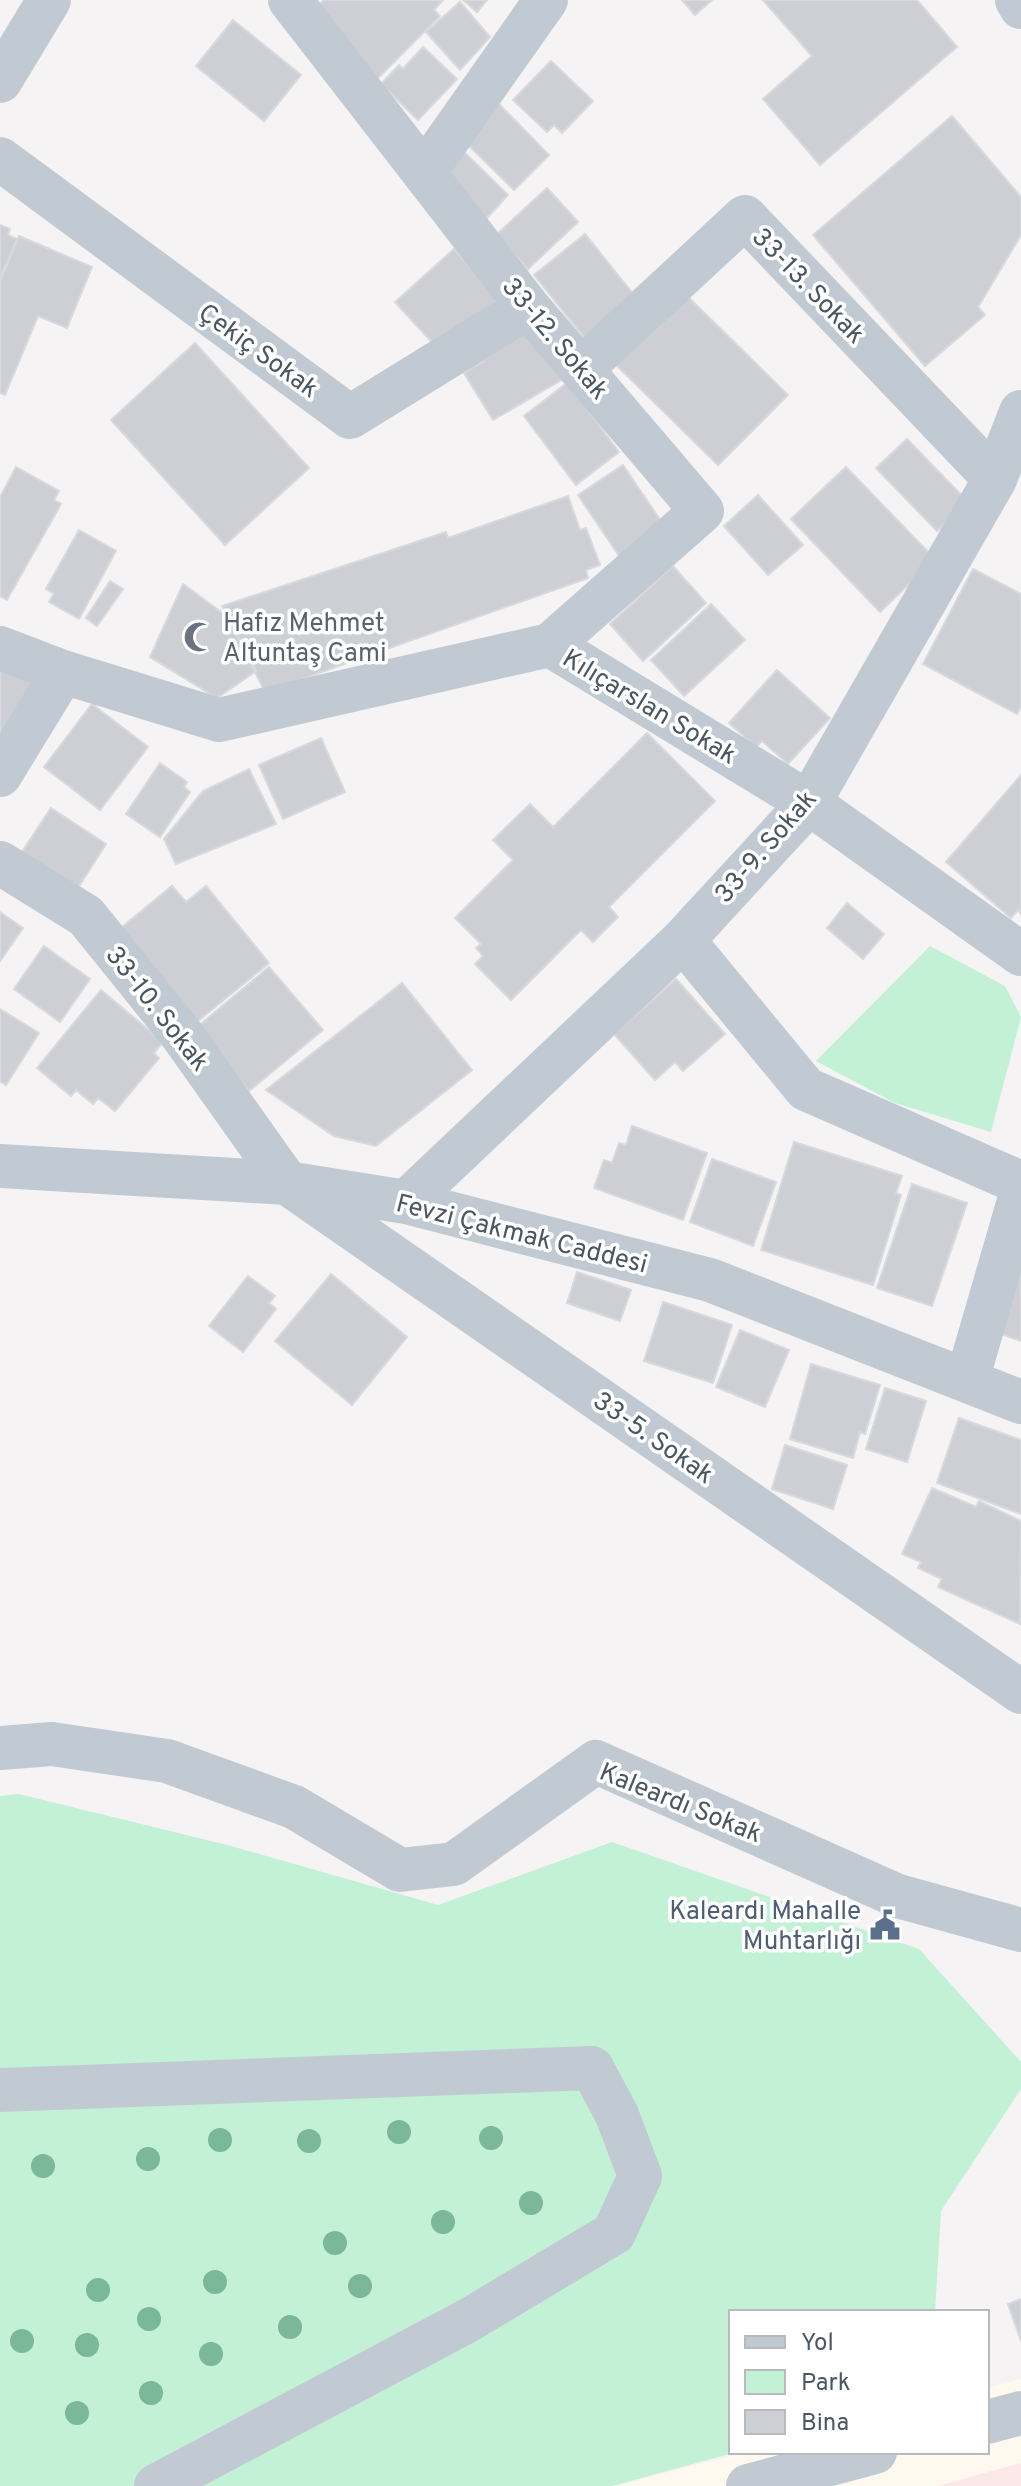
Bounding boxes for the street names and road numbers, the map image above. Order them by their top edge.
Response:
street label: 33-13. Sokak [744,222,871,352]
street label: 33-12. Sokak [493,272,615,407]
street label: Çekiç Sokak [191,297,324,407]
street label: Kılıçarslan Sokak [555,643,742,773]
street label: 33-9. Sokak [709,784,825,911]
street label: 33-10. Sokak [97,940,215,1079]
street label: Fevzi Çakmak Caddesi [392,1188,650,1283]
street label: 33-5. Sokak [586,1385,719,1493]
street label: Kaleardı Sokak [594,1757,766,1852]

